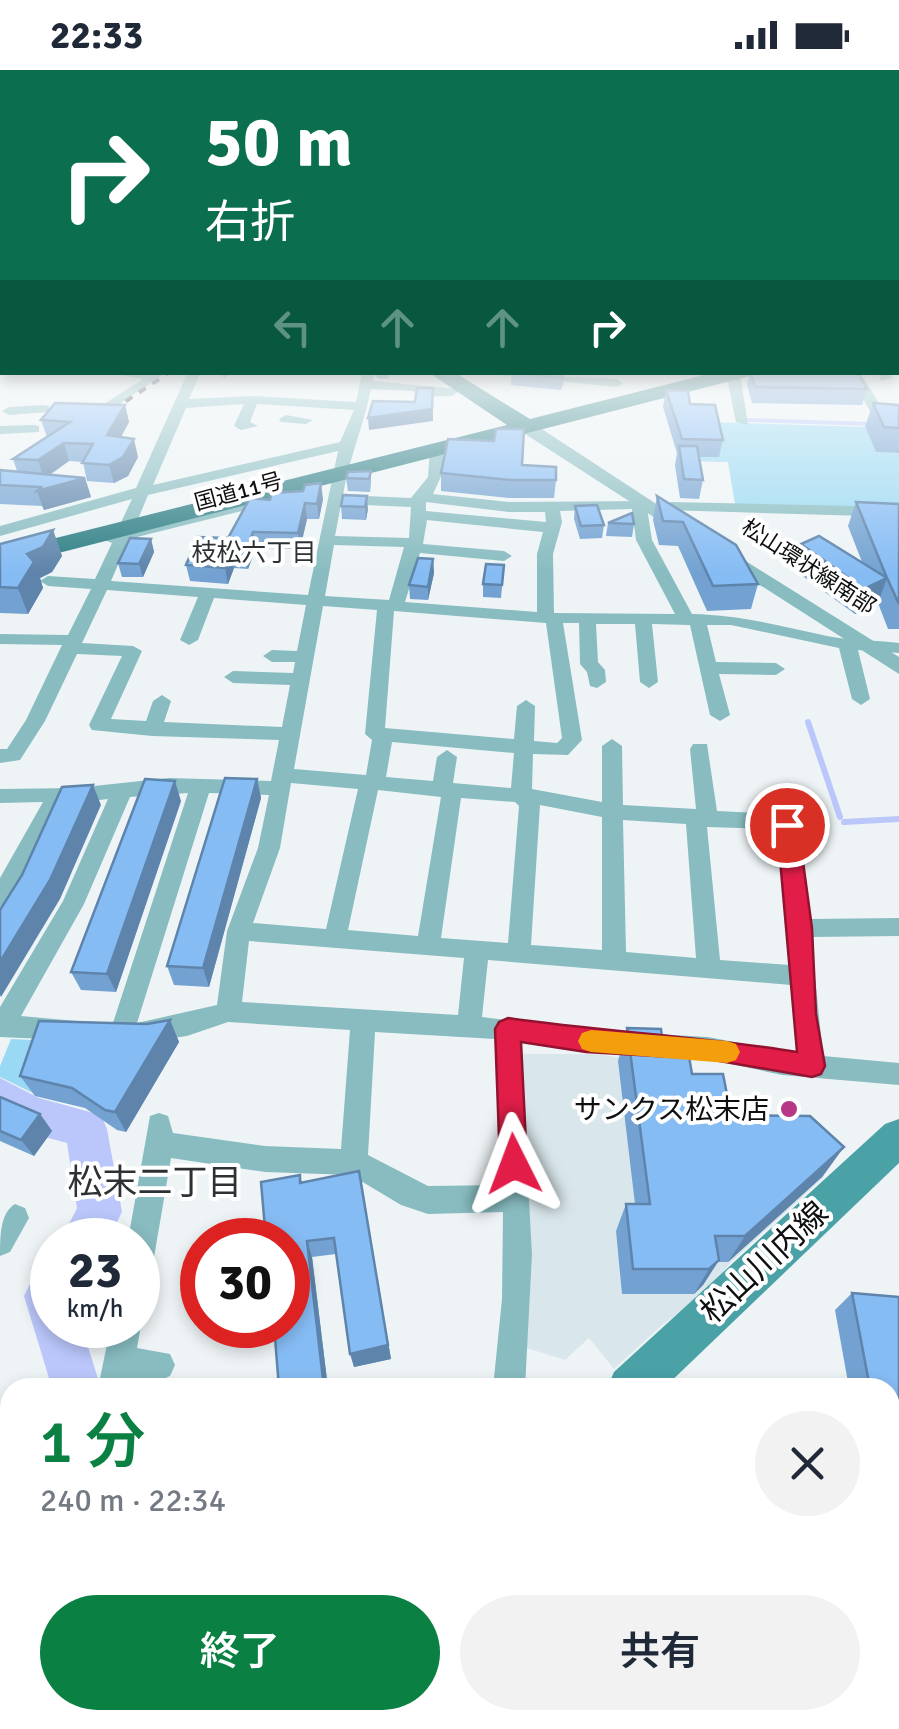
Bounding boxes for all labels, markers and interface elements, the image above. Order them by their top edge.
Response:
text: 22:33 [50,12,143,59]
text: 50 m [205,99,353,185]
icon: right [40,110,170,240]
text: 右折 [205,195,295,250]
icon: left [265,300,320,355]
icon: ahead [370,300,425,355]
icon: ahead [475,300,530,355]
icon: right [580,300,635,355]
street label: 国道11号 [191,467,285,516]
street label: 松山環状線南部 [737,513,881,620]
district label: 枝松六丁目 [191,537,317,568]
pin [745,783,830,868]
icon: arrive [760,798,815,853]
place label: サンクス松末店 [574,1093,769,1127]
marker: サンクス松末店 [778,1098,800,1120]
position arrow [462,1112,566,1216]
district label: 松末二丁目 [67,1161,243,1204]
street label: 松山川内線 [693,1194,836,1331]
speed limit sign: 30 [180,1218,310,1348]
text: 23 [68,1240,122,1302]
text: km/h [67,1293,123,1324]
text: 1 分 [40,1406,146,1480]
button: close [755,1411,860,1516]
text: 240 m · 22:34 [40,1481,226,1520]
button: 終了 [40,1595,440,1710]
button: 共有 [460,1595,860,1710]

